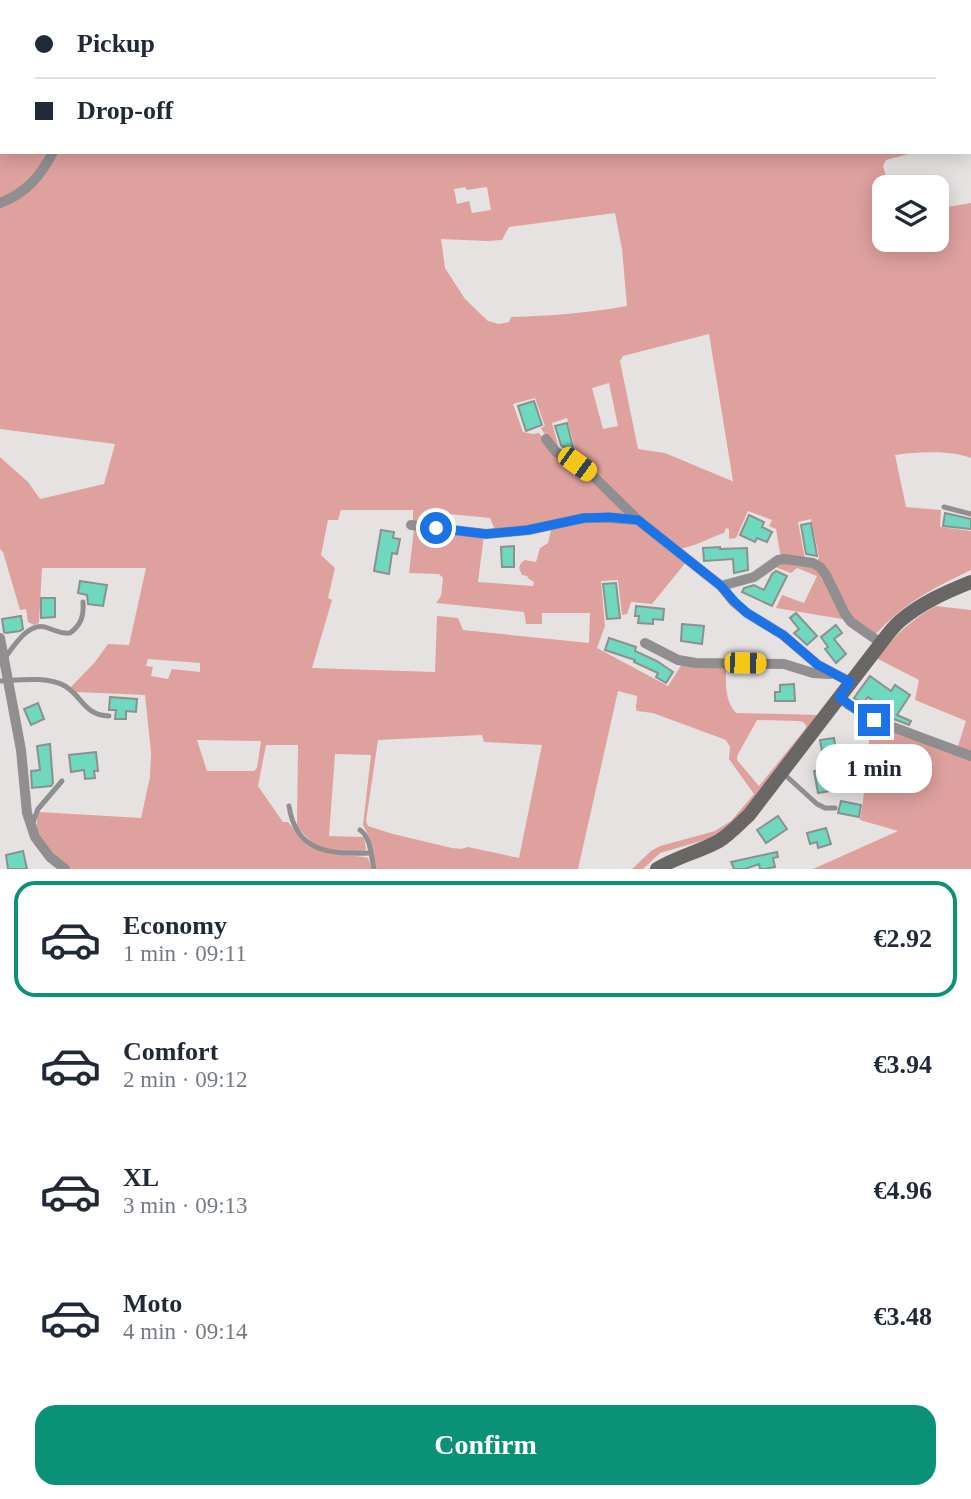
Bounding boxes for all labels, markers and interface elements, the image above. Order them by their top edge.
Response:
text: Pickup [77,29,155,58]
text: Drop-off [77,96,173,125]
map controls [872,175,949,252]
button: layers [872,175,949,252]
car [554,443,601,485]
route start [420,512,452,544]
car [724,652,767,674]
route end [858,704,890,736]
callout: 1 min [816,744,932,794]
text: 1 min [846,756,902,781]
icon: car [39,908,102,971]
text: Economy [123,911,227,940]
text: €2.92 [874,924,932,953]
text: 1 min · 09:11 [123,941,247,966]
icon: car [39,1034,102,1097]
text: Comfort [123,1037,218,1066]
text: €3.94 [874,1050,932,1079]
text: 2 min · 09:12 [123,1067,248,1092]
icon: car [39,1160,102,1223]
text: XL [123,1163,159,1192]
text: €4.96 [874,1176,932,1205]
text: 3 min · 09:13 [123,1193,248,1218]
icon: car [39,1286,102,1349]
text: Moto [123,1289,182,1318]
text: €3.48 [874,1302,932,1331]
text: 4 min · 09:14 [123,1319,248,1344]
button: Confirm [35,1405,936,1485]

